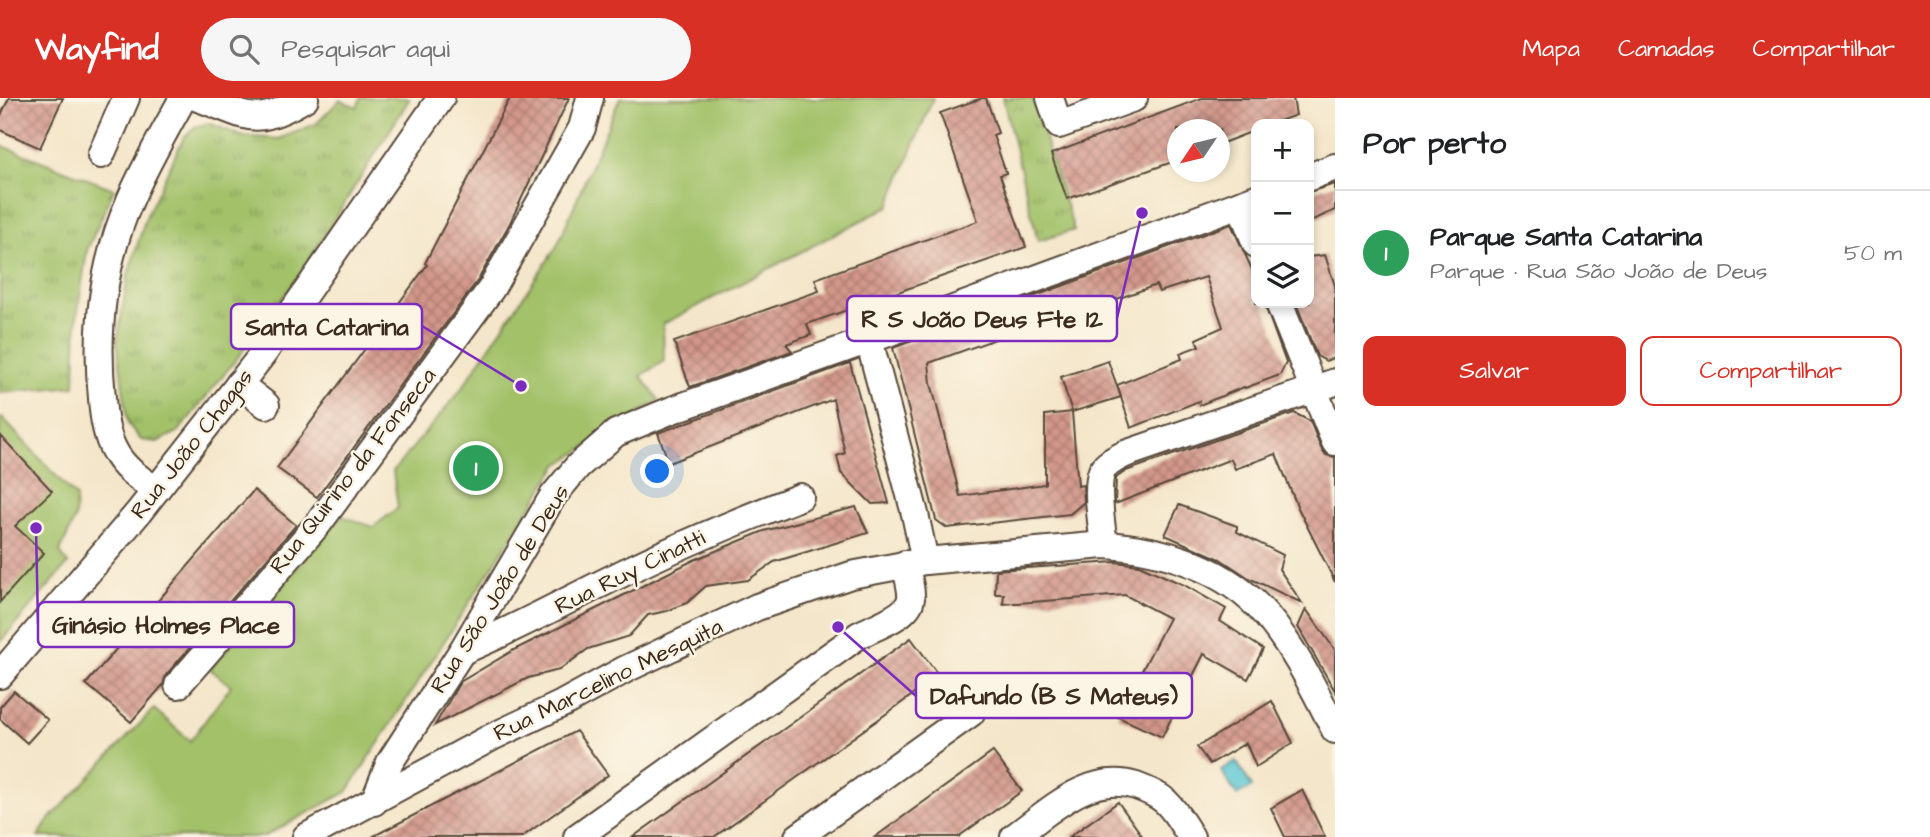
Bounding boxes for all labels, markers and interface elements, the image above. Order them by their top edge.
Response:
search box [201,18,691,81]
text: Wayfind [35,26,159,72]
icon: search [225,30,263,68]
text: Pesquisar aqui [281,31,450,67]
text: Mapa [1522,32,1580,66]
text: Camadas [1618,32,1715,66]
text: Compartilhar [1753,32,1895,66]
north arrow [1167,119,1230,182]
map controls [1251,119,1314,308]
button: + [1251,119,1314,182]
text: Por perto [1363,123,1506,165]
button: − [1251,182,1314,245]
text: Parque Santa Catarina [1430,219,1702,255]
text: 1 [1385,237,1387,269]
text: 50 m [1844,237,1902,269]
button: layers [1251,245,1314,308]
text: Parque · Rua São João de Deus [1430,255,1767,287]
callout: R S João Deus Fte 12 [847,296,1117,341]
text: R S João Deus Fte 12 [861,303,1103,337]
callout: Santa Catarina [231,304,422,349]
text: Santa Catarina [244,311,409,345]
button: Salvar [1363,336,1626,406]
button: Compartilhar [1640,336,1902,406]
street label: Rua Quirino da Fonseca [262,361,444,581]
street label: Rua João Chagas [123,362,262,526]
pin: 1 [453,442,499,494]
your location [640,454,674,488]
street label: Rua São João de Deus [423,478,577,700]
street label: Rua Ruy Cinatti [549,521,712,623]
callout: Ginásio Holmes Place [38,602,294,647]
text: Ginásio Holmes Place [52,609,280,643]
street label: Rua Marcelino Mesquita [488,610,728,749]
callout: Dafundo (B S Mateus) [916,673,1192,718]
text: Dafundo (B S Mateus) [930,680,1179,714]

